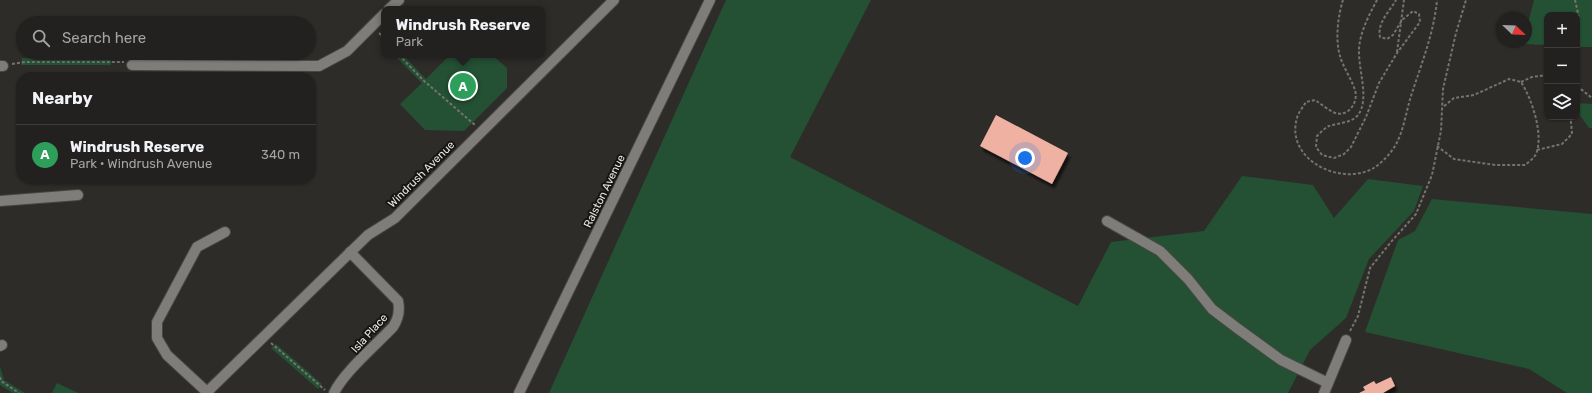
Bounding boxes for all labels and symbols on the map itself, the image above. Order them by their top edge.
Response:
north arrow [1496,12,1532,48]
pin: A [450,71,476,101]
street label: Windrush Avenue [385,138,457,210]
your location [1015,148,1035,168]
street label: Ralston Avenue [581,153,628,230]
street label: Isla Place [348,311,390,356]

